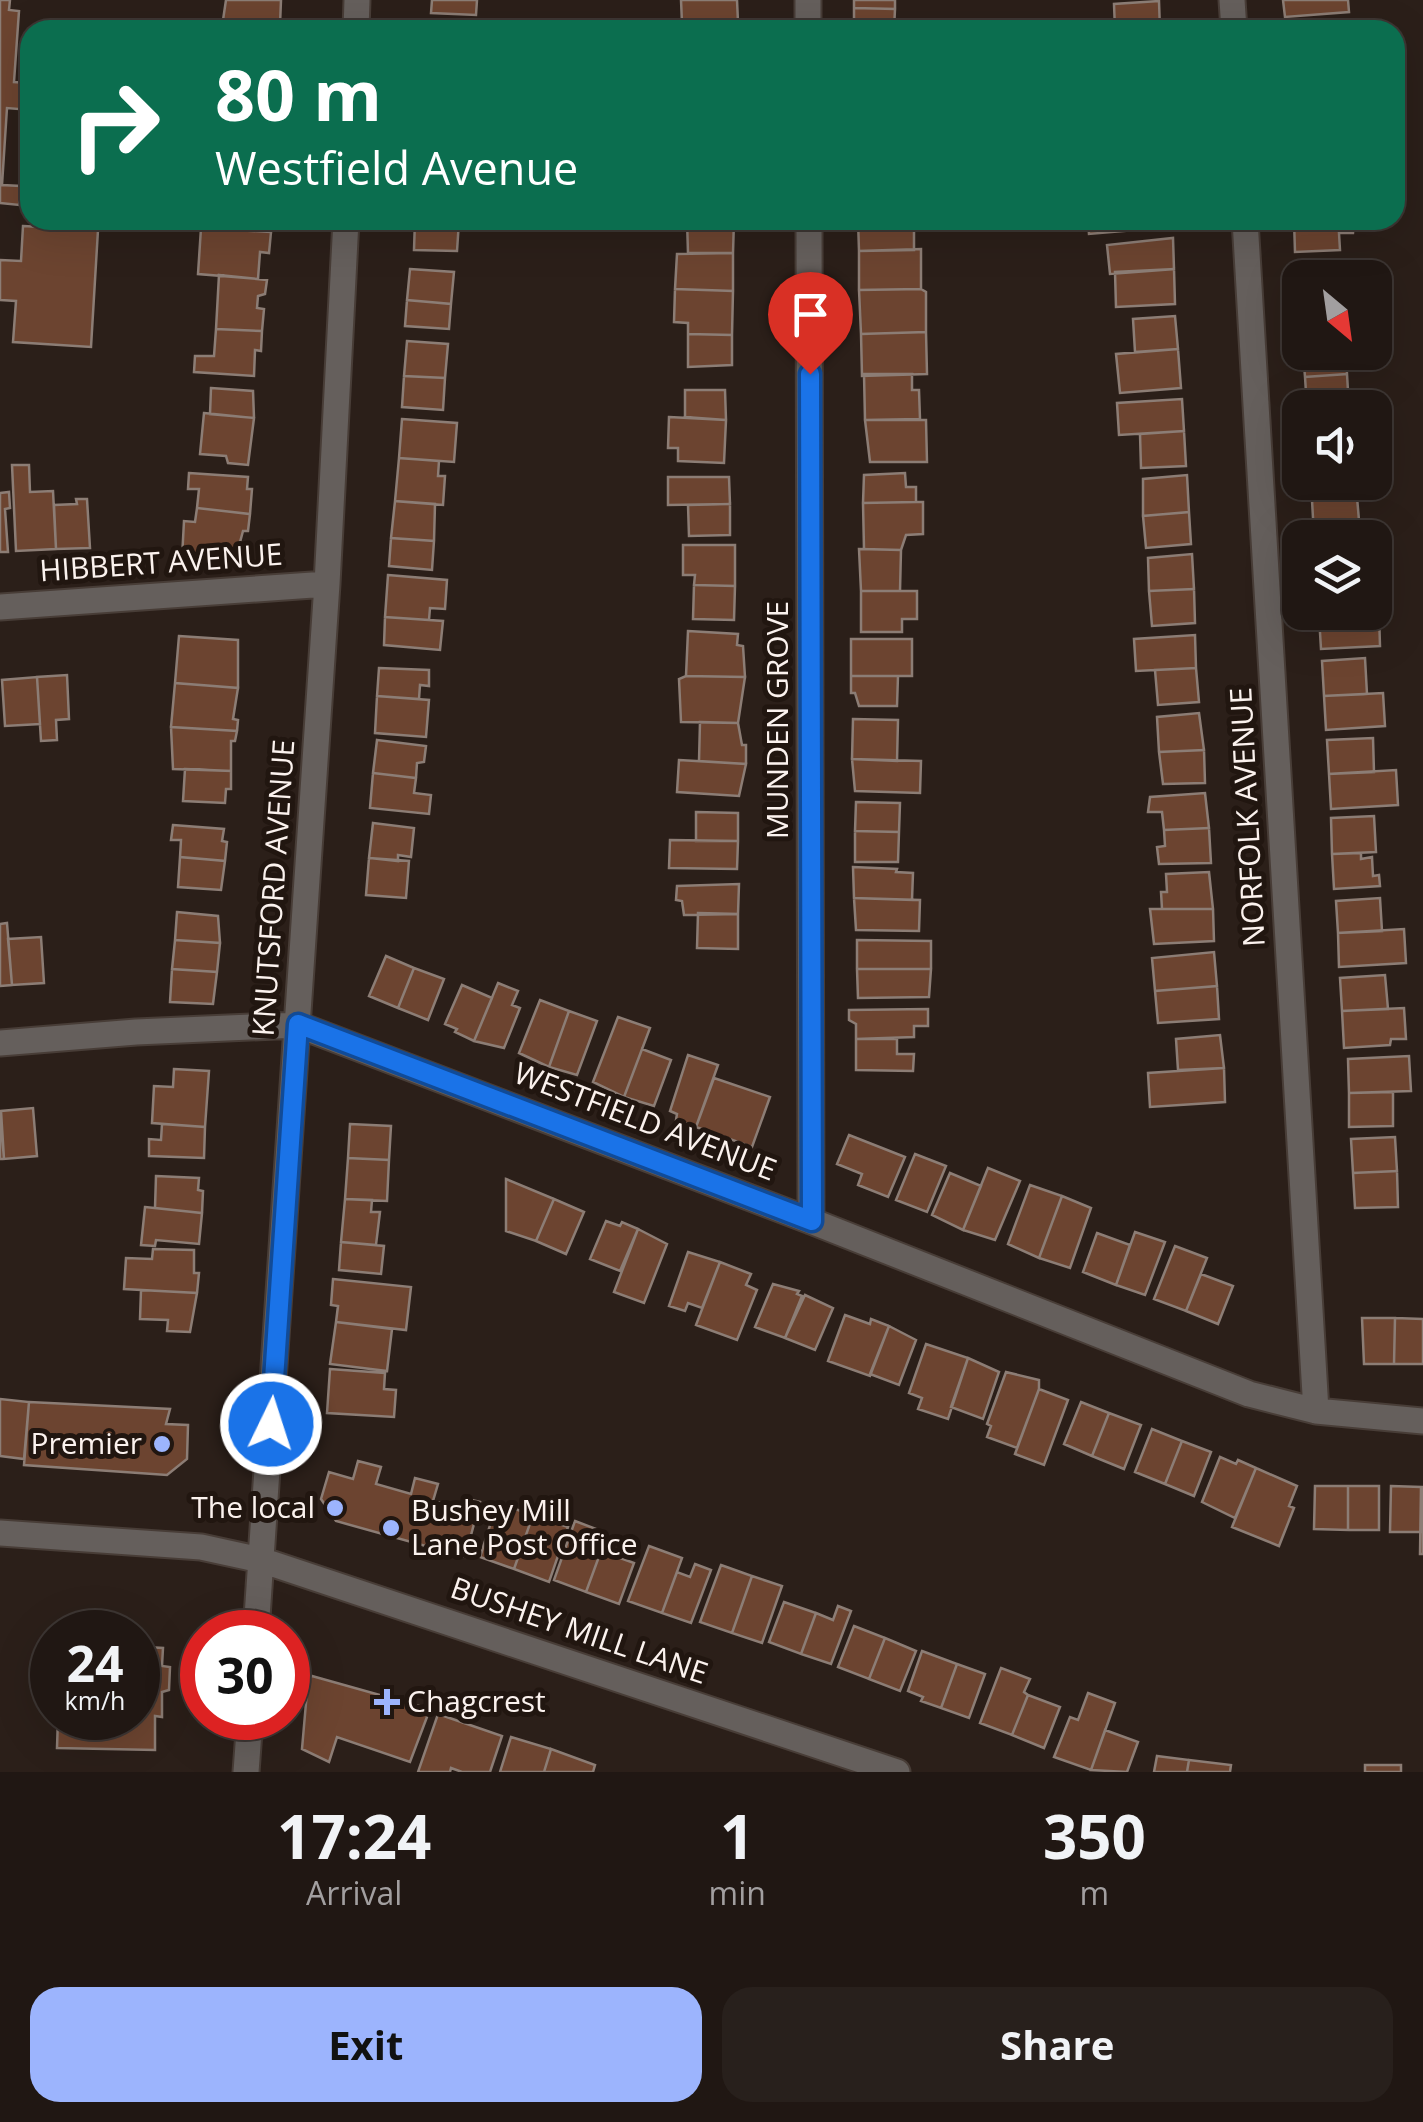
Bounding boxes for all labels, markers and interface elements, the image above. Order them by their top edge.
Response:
text: 80 m [215,46,382,142]
icon: right [50,60,180,190]
text: Westfield Avenue [215,137,578,198]
north arrow [1282,260,1392,370]
map controls [1282,260,1392,630]
pin [768,272,853,375]
icon: arrive [783,287,838,342]
button: sound [1282,390,1392,500]
button: layers [1282,520,1392,630]
street label: HIBBERT AVENUE [38,533,284,590]
street label: MUNDEN GROVE [756,601,797,839]
street label: NORFOLK AVENUE [1219,686,1274,948]
street label: KNUTSFORD AVENUE [242,738,303,1038]
street label: WESTFIELD AVENUE [509,1052,783,1190]
position arrow [219,1372,323,1476]
place label: Premier [30,1422,142,1463]
marker: Premier [151,1433,173,1455]
place label: The local [191,1486,315,1527]
place label: Bushey Mill Lane Post Office [411,1489,638,1564]
marker: The local [324,1497,346,1519]
marker: Bushey Mill Lane Post Office [380,1517,402,1539]
street label: BUSHEY MILL LANE [445,1566,714,1693]
speed limit sign: 30 [180,1610,310,1740]
text: 24 [66,1629,124,1697]
place label: Chagcrest [407,1680,546,1721]
text: km/h [65,1683,125,1717]
marker: Chagcrest [376,1691,398,1713]
text: 17:24 [277,1795,431,1877]
text: 1 [720,1795,754,1877]
text: 350 [1043,1795,1146,1877]
text: Arrival [306,1871,402,1914]
text: min [709,1871,766,1914]
text: m [1080,1871,1109,1914]
button: Exit [30,1987,702,2102]
button: Share [722,1987,1393,2102]

